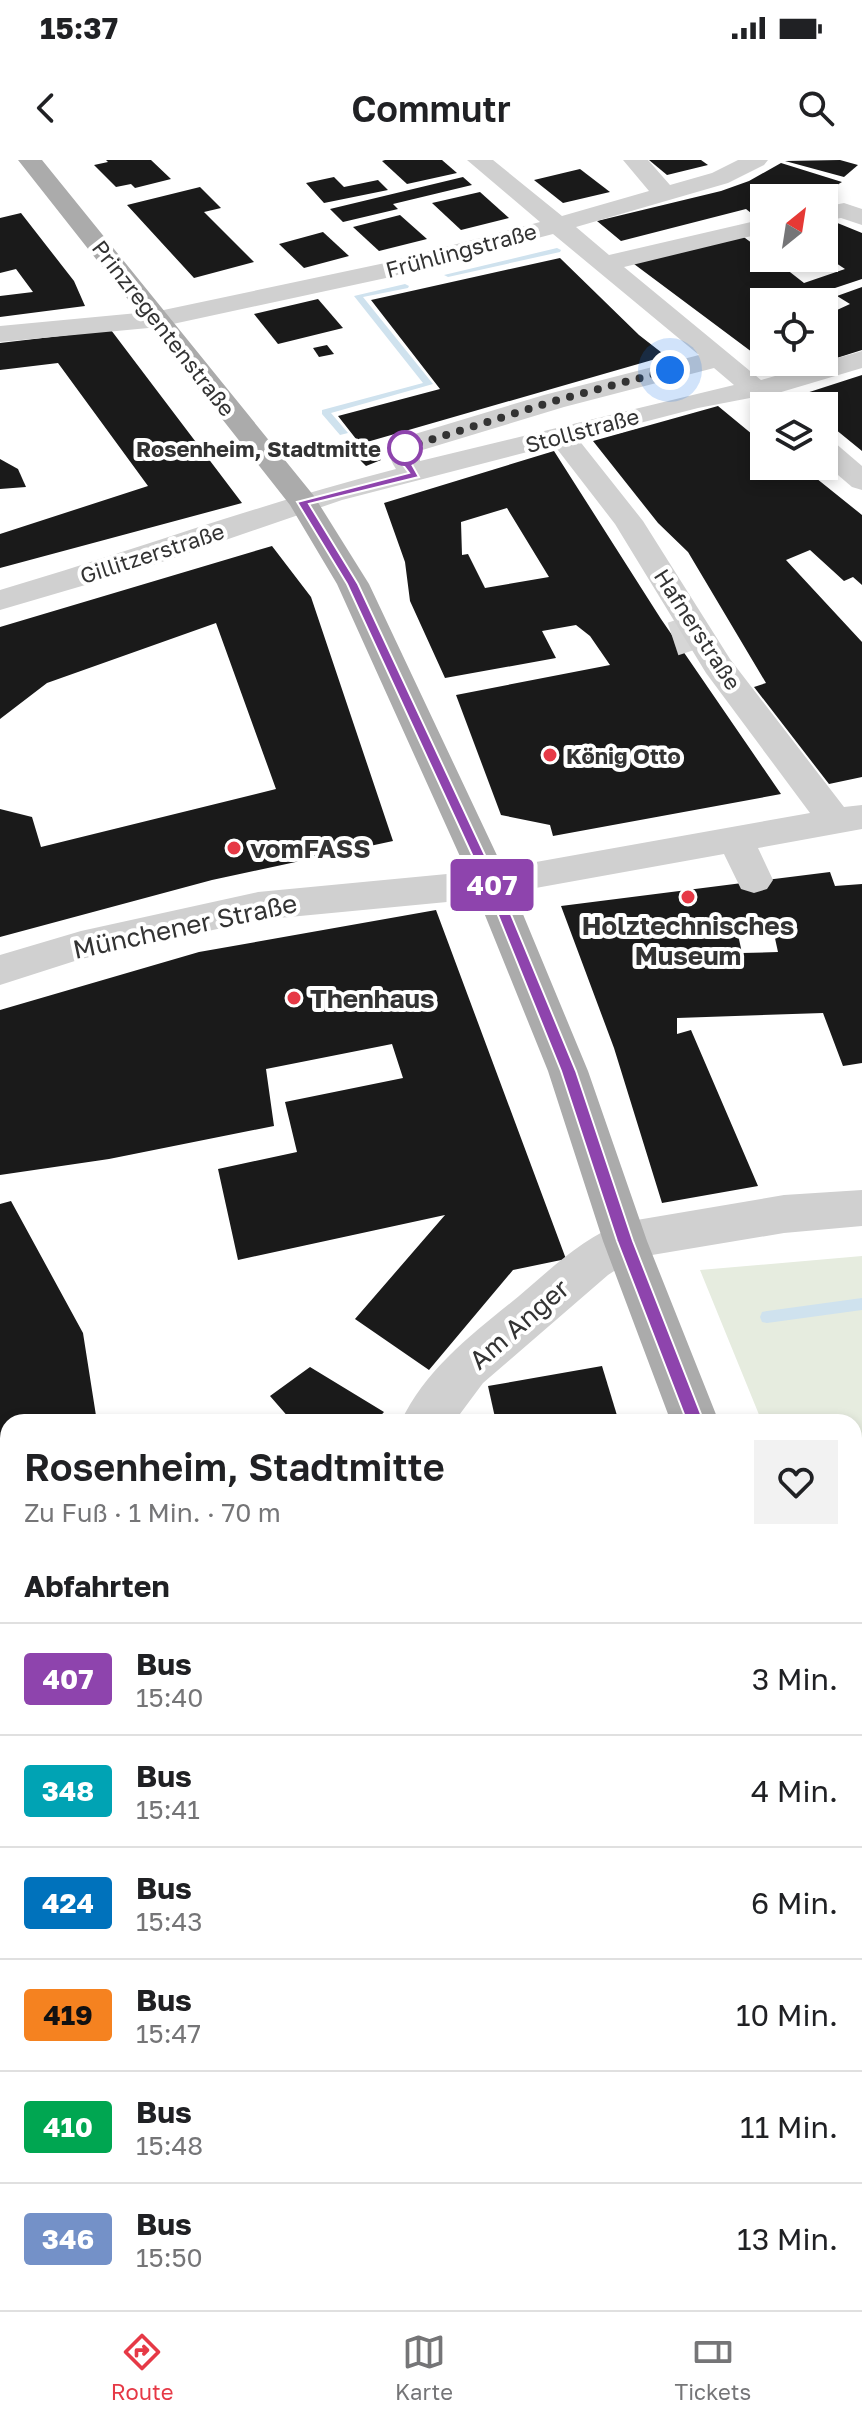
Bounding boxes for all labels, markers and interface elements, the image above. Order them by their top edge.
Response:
text: 15:37 [40,10,118,46]
icon: back [24,86,68,130]
icon: search [794,86,838,130]
text: Commutr [351,87,511,130]
north arrow [750,184,838,272]
map controls [750,184,838,480]
street label: Frühlingstraße [383,217,539,283]
street label: Prinzregentenstraße [87,234,241,422]
button: locate [750,288,838,376]
your location [650,350,690,390]
button: layers [750,392,838,480]
street label: Stollstraße [522,402,642,458]
marker: Rosenheim, Stadtmitte [388,431,422,465]
place label: Rosenheim, Stadtmitte [136,435,381,462]
street label: Gillitzerstraße [77,517,227,589]
street label: Hafnerstraße [649,563,747,695]
place label: König Otto [566,742,681,769]
marker: König Otto [541,746,559,764]
place label: vomFASS [250,833,371,864]
marker: vomFASS [225,839,243,857]
line badge: 407 [446,859,538,911]
text: 407 [467,868,517,901]
street label: Münchener Straße [70,887,300,965]
marker: Holztechnisches Museum [679,888,697,906]
place label: Holztechnisches Museum [582,910,794,971]
place label: Thenhaus [310,983,435,1014]
marker: Thenhaus [285,989,303,1007]
street label: Am Anger [463,1272,575,1376]
button: heart [754,1440,838,1524]
text: Rosenheim, Stadtmitte [24,1444,445,1489]
text: Zu Fuß · 1 Min. · 70 m [24,1497,281,1528]
text: Abfahrten [24,1568,170,1604]
text: Bus [136,1646,192,1682]
text: 3 Min. [752,1661,838,1697]
text: 407 [43,1662,93,1695]
text: 15:40 [136,1682,203,1713]
text: Bus [136,1758,192,1794]
text: 4 Min. [751,1773,838,1809]
text: 348 [42,1774,94,1807]
text: 15:41 [136,1794,200,1825]
text: Bus [136,1870,192,1906]
text: 6 Min. [751,1885,838,1921]
text: 424 [42,1886,94,1919]
text: 15:43 [136,1906,203,1937]
text: Bus [136,1982,192,2018]
text: 10 Min. [736,1997,838,2033]
text: 419 [43,1998,93,2031]
text: 15:47 [136,2018,201,2049]
text: Bus [136,2094,192,2130]
text: 11 Min. [740,2109,838,2145]
text: 410 [43,2110,93,2143]
text: 15:48 [136,2130,203,2161]
text: Bus [136,2206,192,2242]
text: 13 Min. [737,2221,838,2257]
text: 346 [42,2222,94,2255]
text: 15:50 [136,2242,203,2273]
tab: Route [111,2330,174,2405]
tab: Karte [395,2330,453,2405]
tab: Tickets [675,2330,751,2405]

